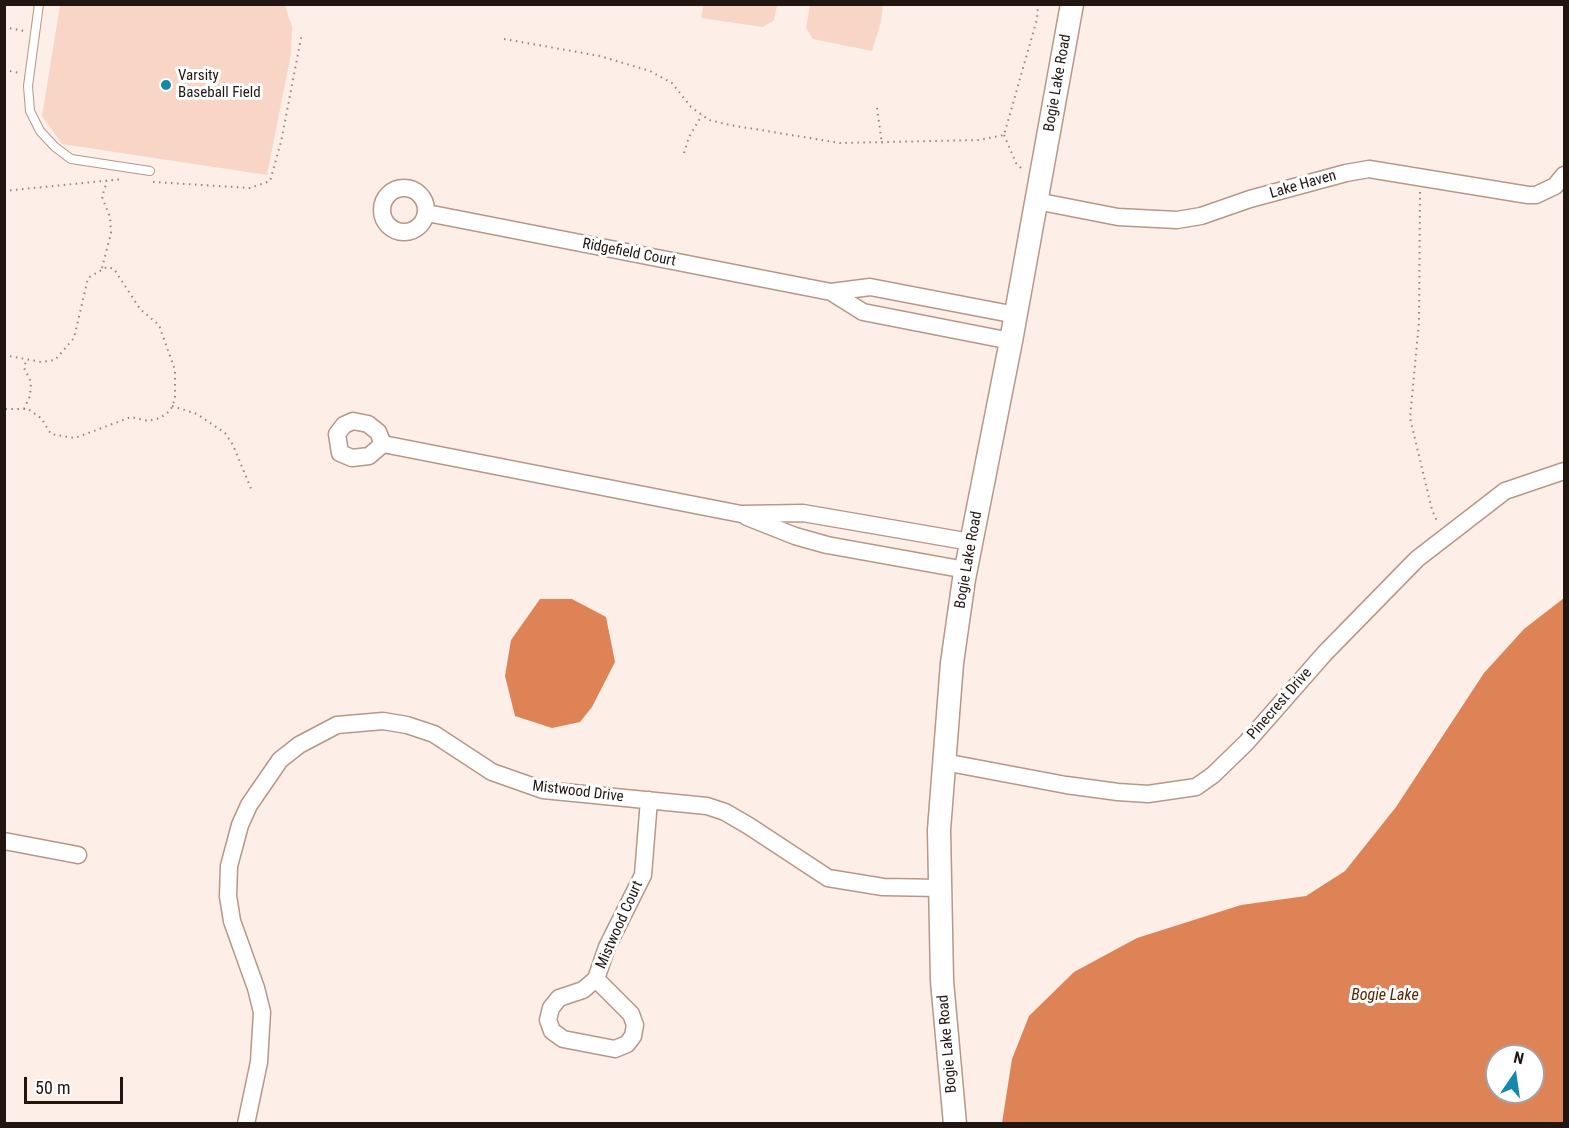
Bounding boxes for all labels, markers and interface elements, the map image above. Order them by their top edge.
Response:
street label: Bogie Lake Road [1041,33,1075,133]
place label: Varsity Baseball Field [178,67,261,102]
marker: Varsity Baseball Field [159,78,173,92]
street label: Lake Haven [1268,167,1338,203]
street label: Ridgefield Court [581,235,677,271]
street label: Bogie Lake Road [952,510,986,610]
street label: Pinecrest Drive [1244,664,1316,744]
street label: Mistwood Drive [531,777,625,807]
street label: Mistwood Court [593,878,647,972]
water label: Bogie Lake [1351,986,1419,1006]
street label: Bogie Lake Road [935,994,961,1094]
north arrow [1485,1044,1545,1104]
text: N [1512,1048,1526,1068]
scale bar [27,1065,126,1103]
text: 50 m [35,1077,70,1098]

